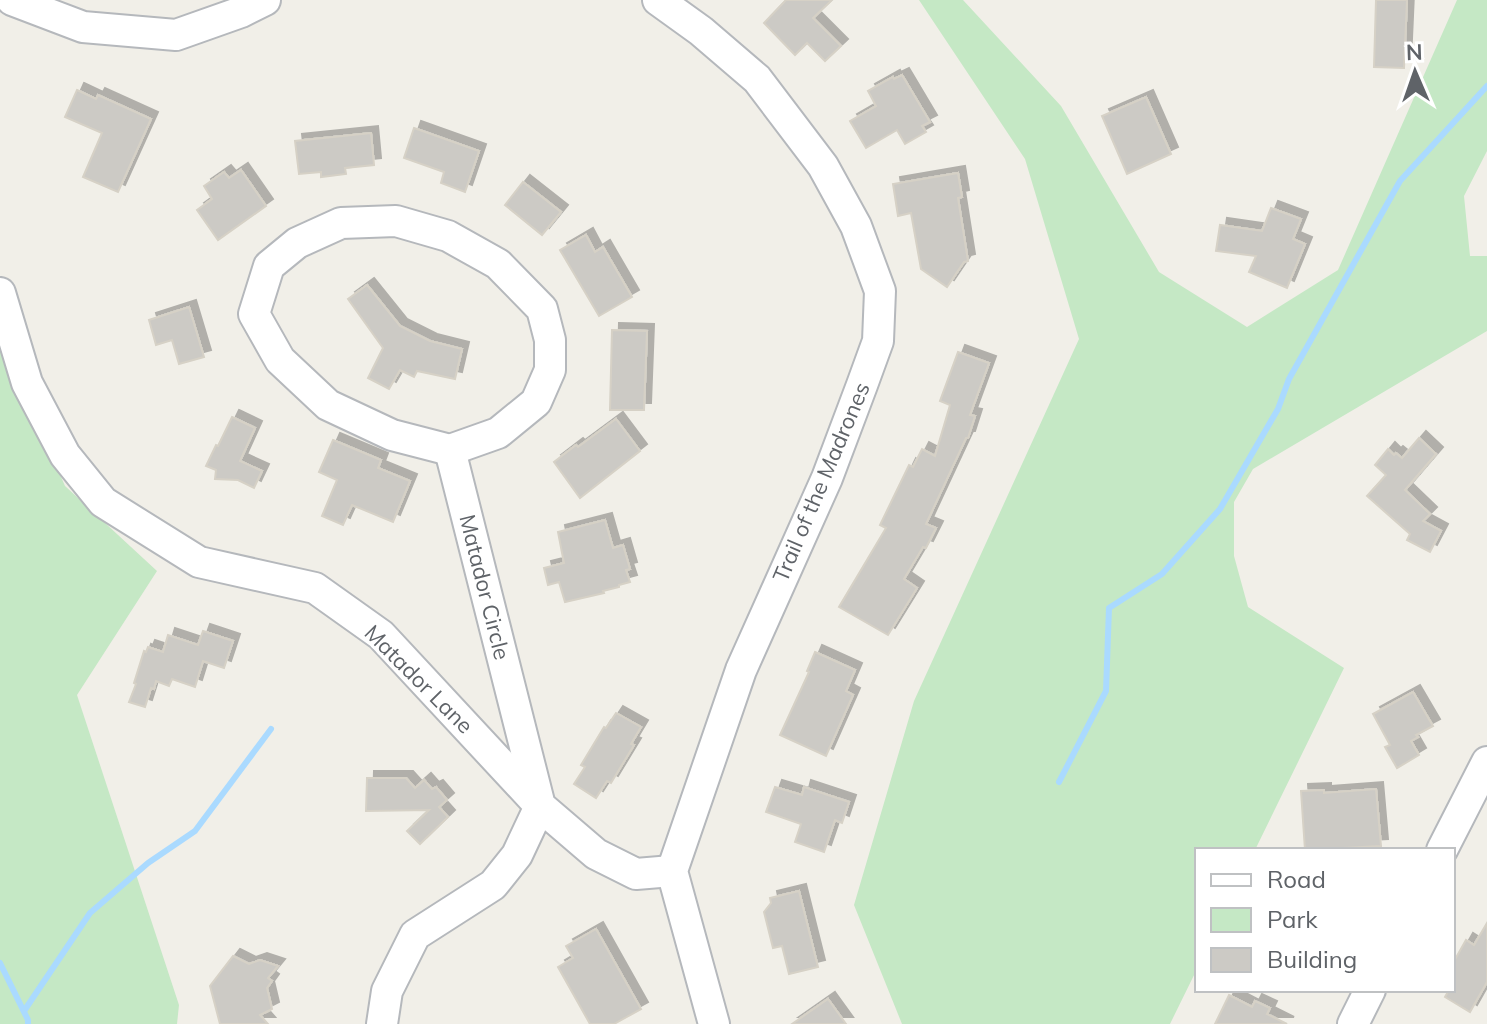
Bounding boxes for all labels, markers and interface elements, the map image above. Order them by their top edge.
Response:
north arrow [1375,32,1455,112]
text: N [1406,38,1423,66]
street label: Trail of the Madrones [766,378,876,586]
street label: Matador Circle [453,511,517,663]
street label: Matador Lane [359,619,479,739]
legend [1195,848,1455,992]
text: Road [1267,864,1326,894]
text: Park [1267,904,1318,934]
text: Building [1267,944,1357,974]

